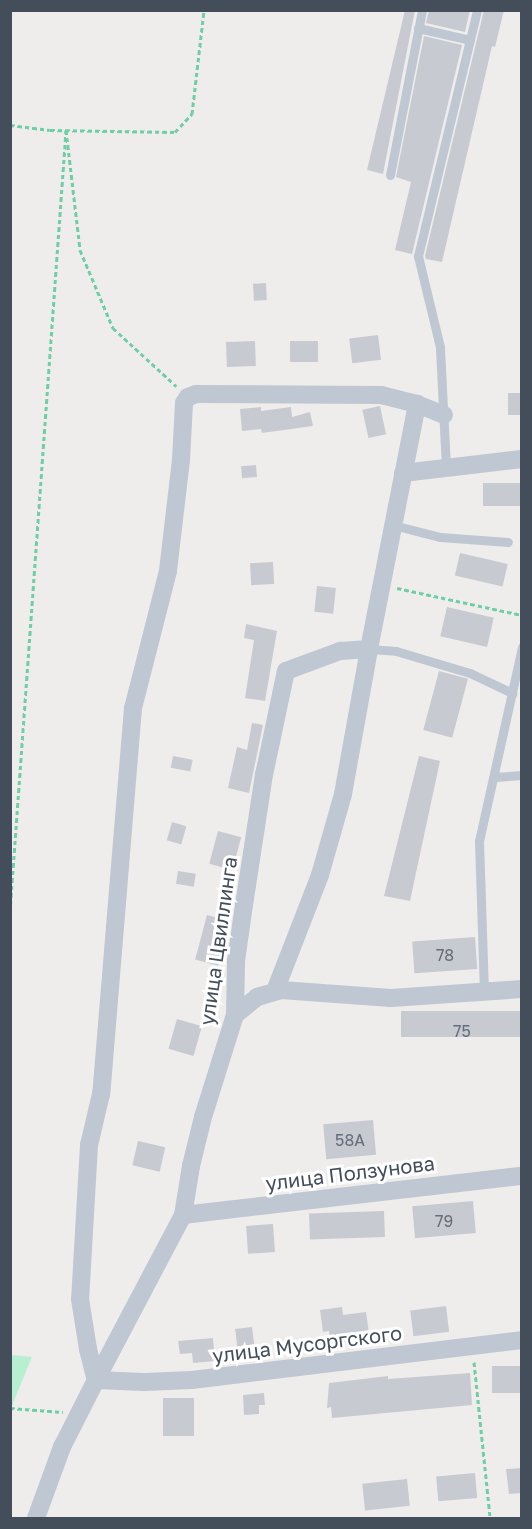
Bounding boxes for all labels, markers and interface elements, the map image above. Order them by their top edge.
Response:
street label: улица Цвиллинга [194,855,242,1027]
house number: 78 [436,945,454,965]
house number: 75 [453,1021,471,1041]
house number: 58А [335,1130,365,1150]
street label: улица Ползунова [264,1151,436,1195]
house number: 79 [435,1211,453,1231]
street label: улица Мусоргского [211,1320,403,1368]

